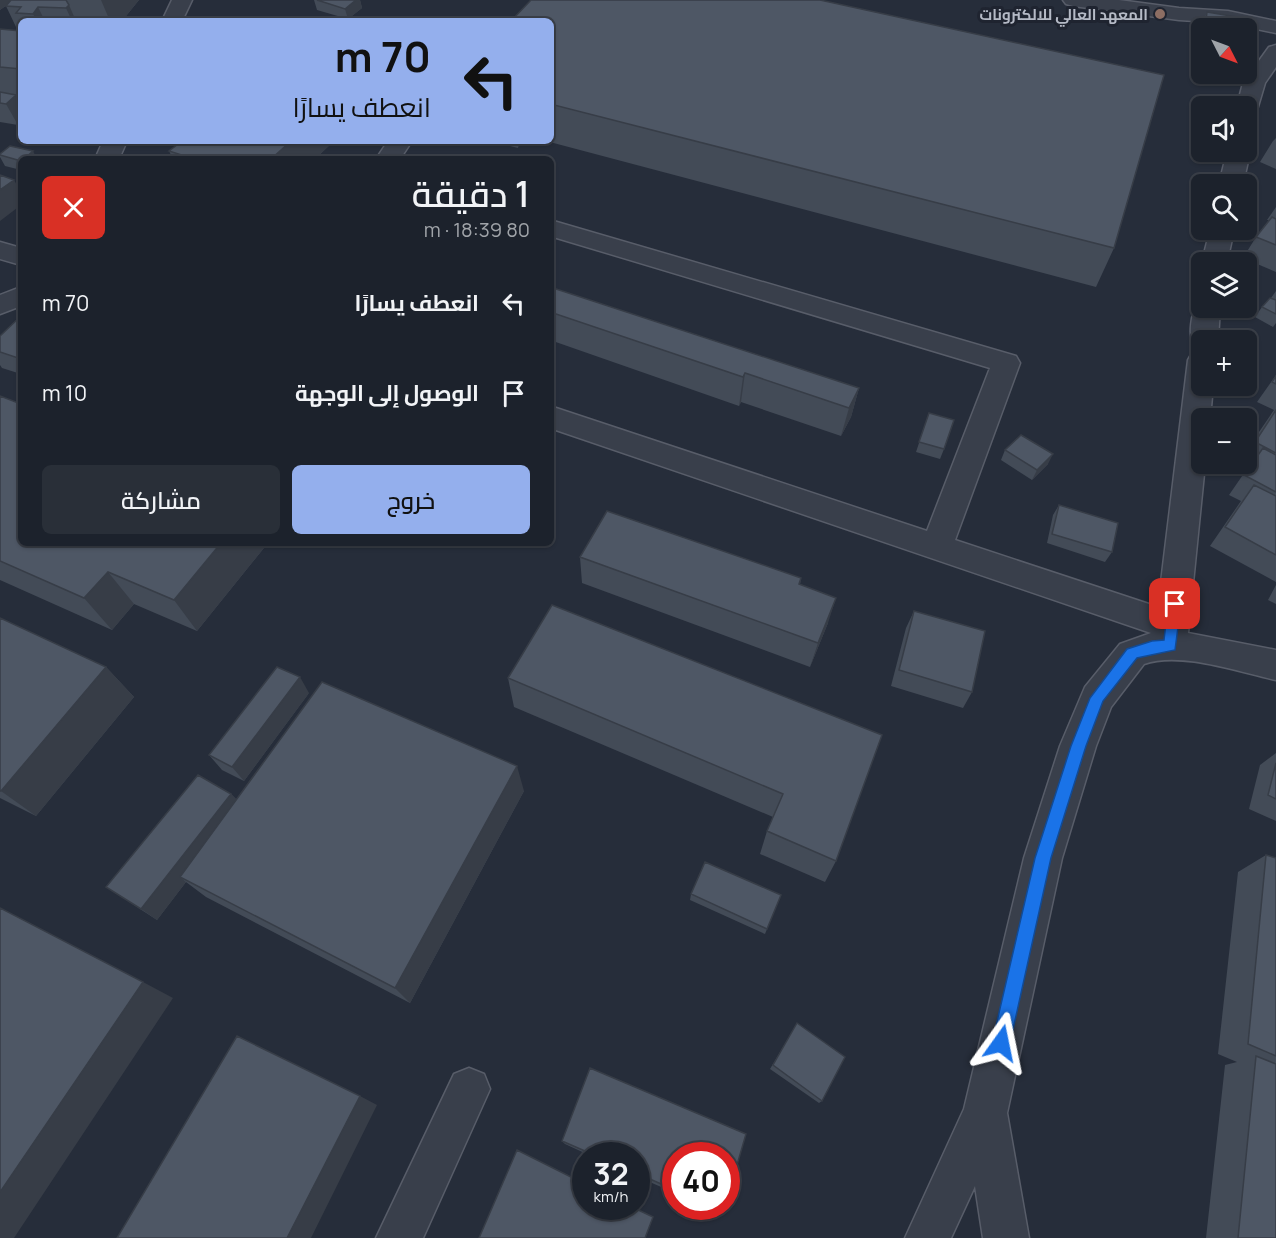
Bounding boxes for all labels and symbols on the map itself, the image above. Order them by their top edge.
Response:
place label: المعهد العالي للالكترونات [980,4,1148,27]
marker: المعهد العالي للالكترونات [1153,7,1167,21]
north arrow [1191,18,1257,84]
pin [1149,578,1200,629]
position arrow [969,1011,1033,1075]
speed limit sign: 40 [662,1142,740,1220]

